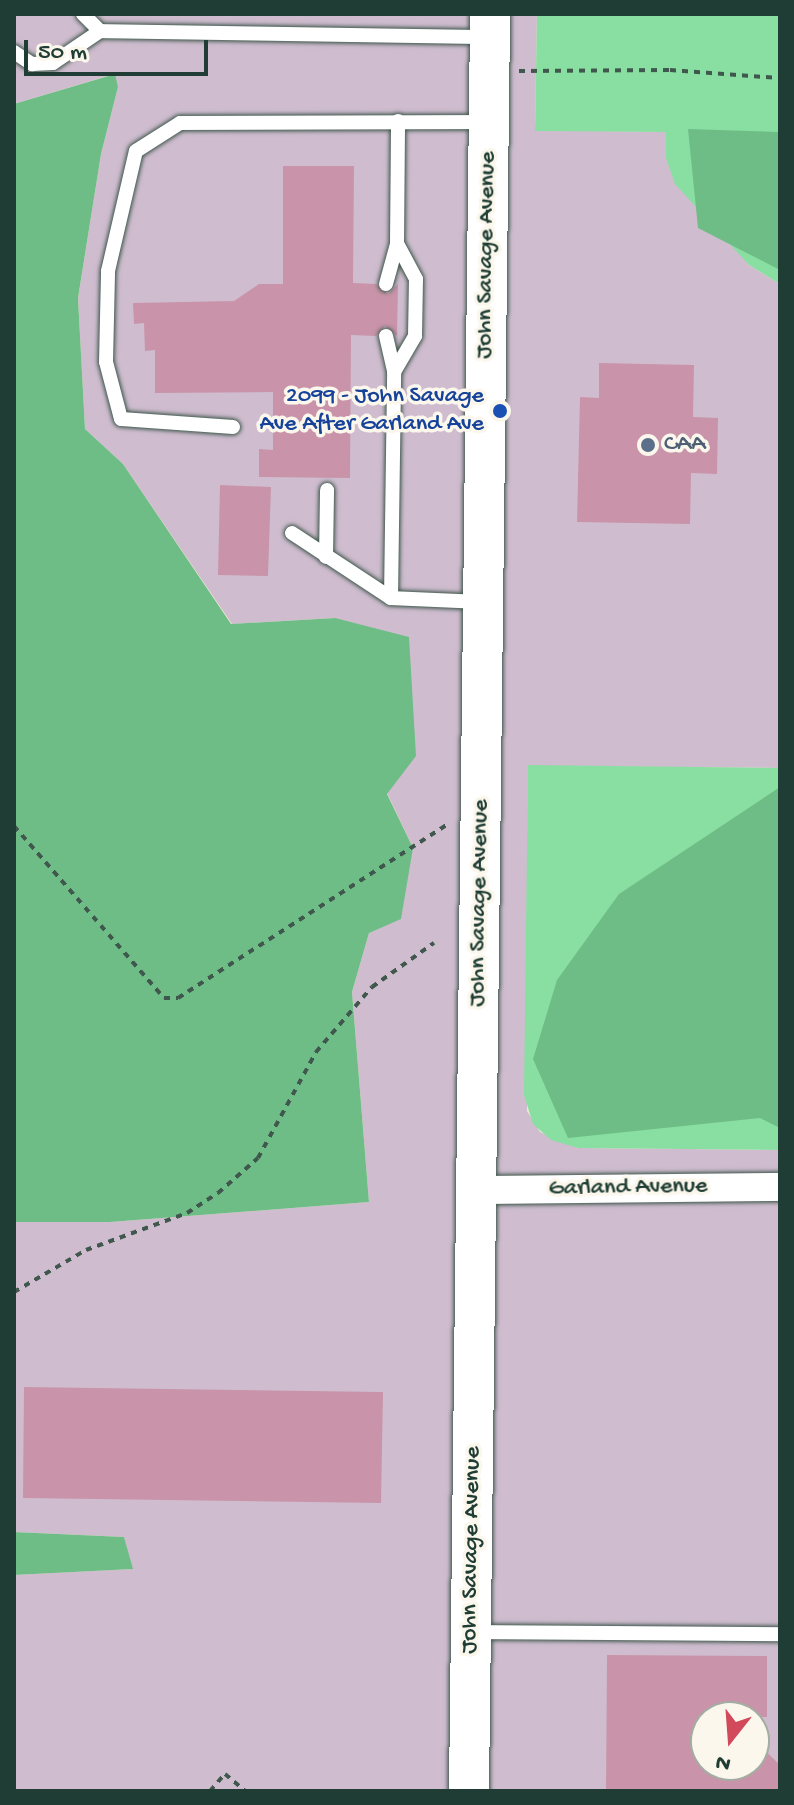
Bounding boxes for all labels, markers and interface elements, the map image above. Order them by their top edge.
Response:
scale bar [28,24,212,74]
text: 50 m [38,39,87,68]
street label: John Savage Avenue [471,151,503,359]
place label: 2099 - John Savage Ave After Garland Ave [259,383,484,439]
marker: 2099 - John Savage Ave After Garland Ave [491,402,509,420]
place label: CAA [664,431,705,459]
marker: CAA [639,436,657,454]
street label: John Savage Avenue [464,799,496,1007]
street label: Garland Avenue [548,1172,708,1204]
street label: John Savage Avenue [456,1446,488,1654]
north arrow [690,1701,770,1781]
text: N [713,1748,734,1777]

